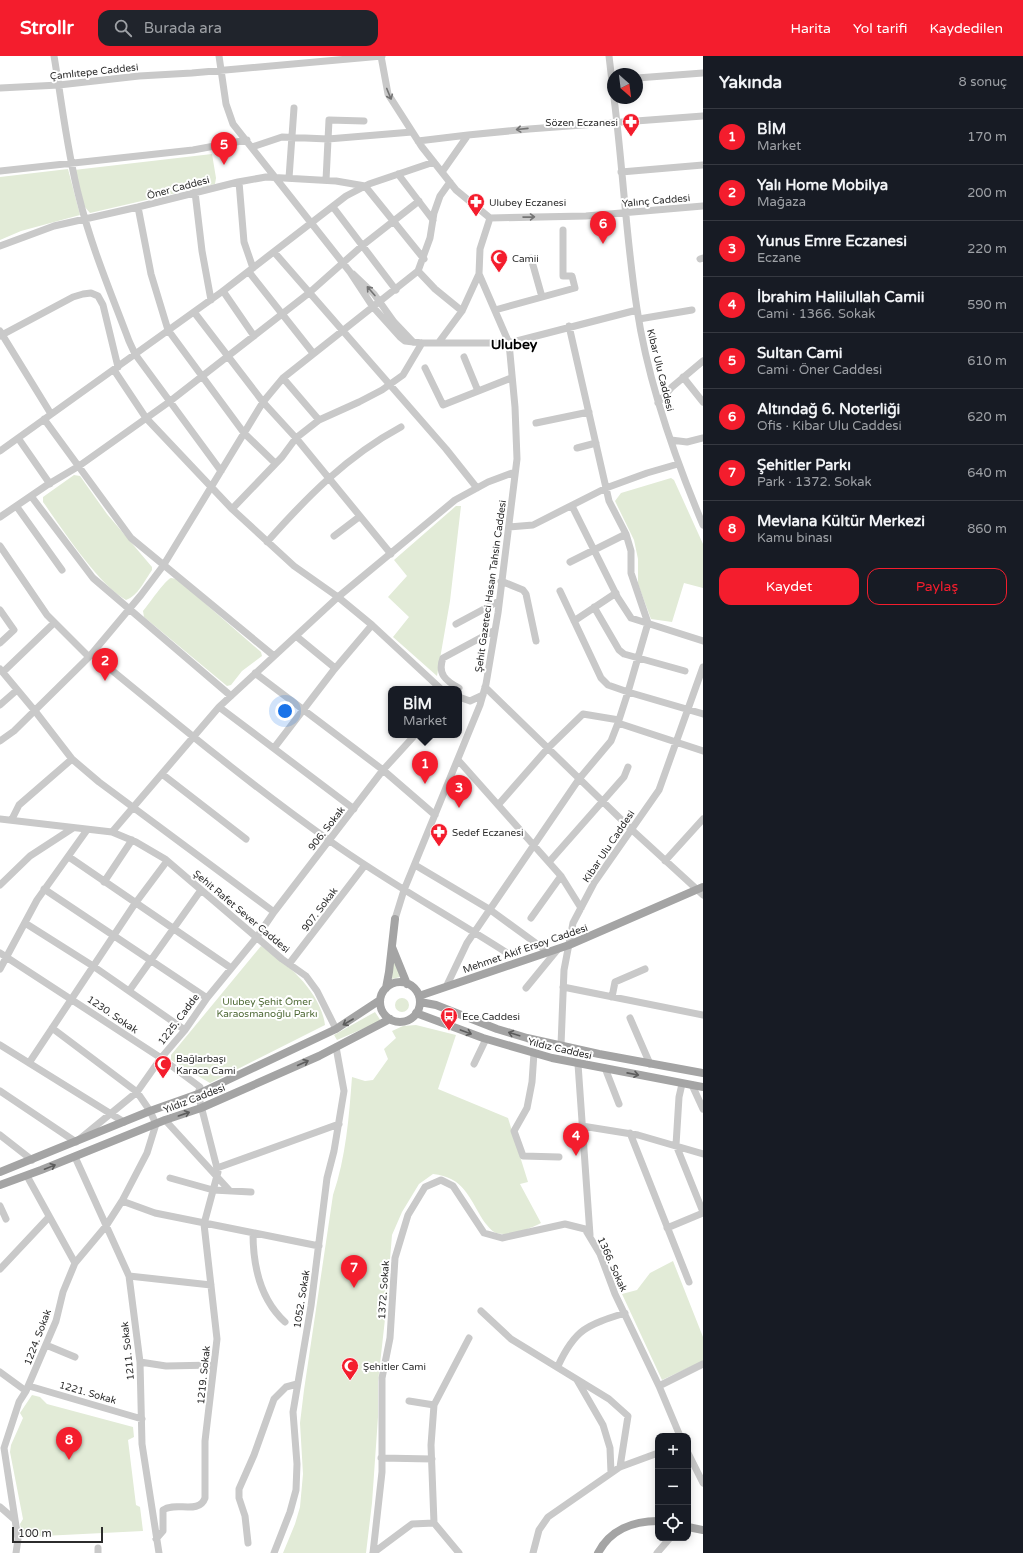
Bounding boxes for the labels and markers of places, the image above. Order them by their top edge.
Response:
pharmacy icon: Sözen Eczanesi [621,112,641,137]
place label: Sözen Eczanesi [545,117,618,129]
pin: 5 [211,132,237,165]
pharmacy icon: Ulubey Eczanesi [466,192,486,217]
place label: Ulubey Eczanesi [489,197,566,209]
pin: 6 [590,211,616,244]
mosque icon: Camii [489,248,509,273]
place label: Camii [512,253,539,265]
pin: 2 [92,648,118,681]
pin: 1 [412,751,438,784]
pin: 3 [446,775,472,808]
pharmacy icon: Sedef Eczanesi [429,822,449,847]
place label: Sedef Eczanesi [452,827,523,839]
bus stop icon: Ece Caddesi [439,1006,459,1031]
place label: Ece Caddesi [462,1011,520,1023]
place label: Bağlarbaşı Karaca Cami [176,1053,236,1077]
mosque icon: Bağlarbaşı Karaca Cami [153,1054,173,1079]
pin: 4 [563,1123,589,1156]
pin: 7 [341,1255,367,1288]
mosque icon: Şehitler Cami [340,1356,360,1381]
place label: Şehitler Cami [363,1361,426,1373]
pin: 8 [56,1427,82,1460]

